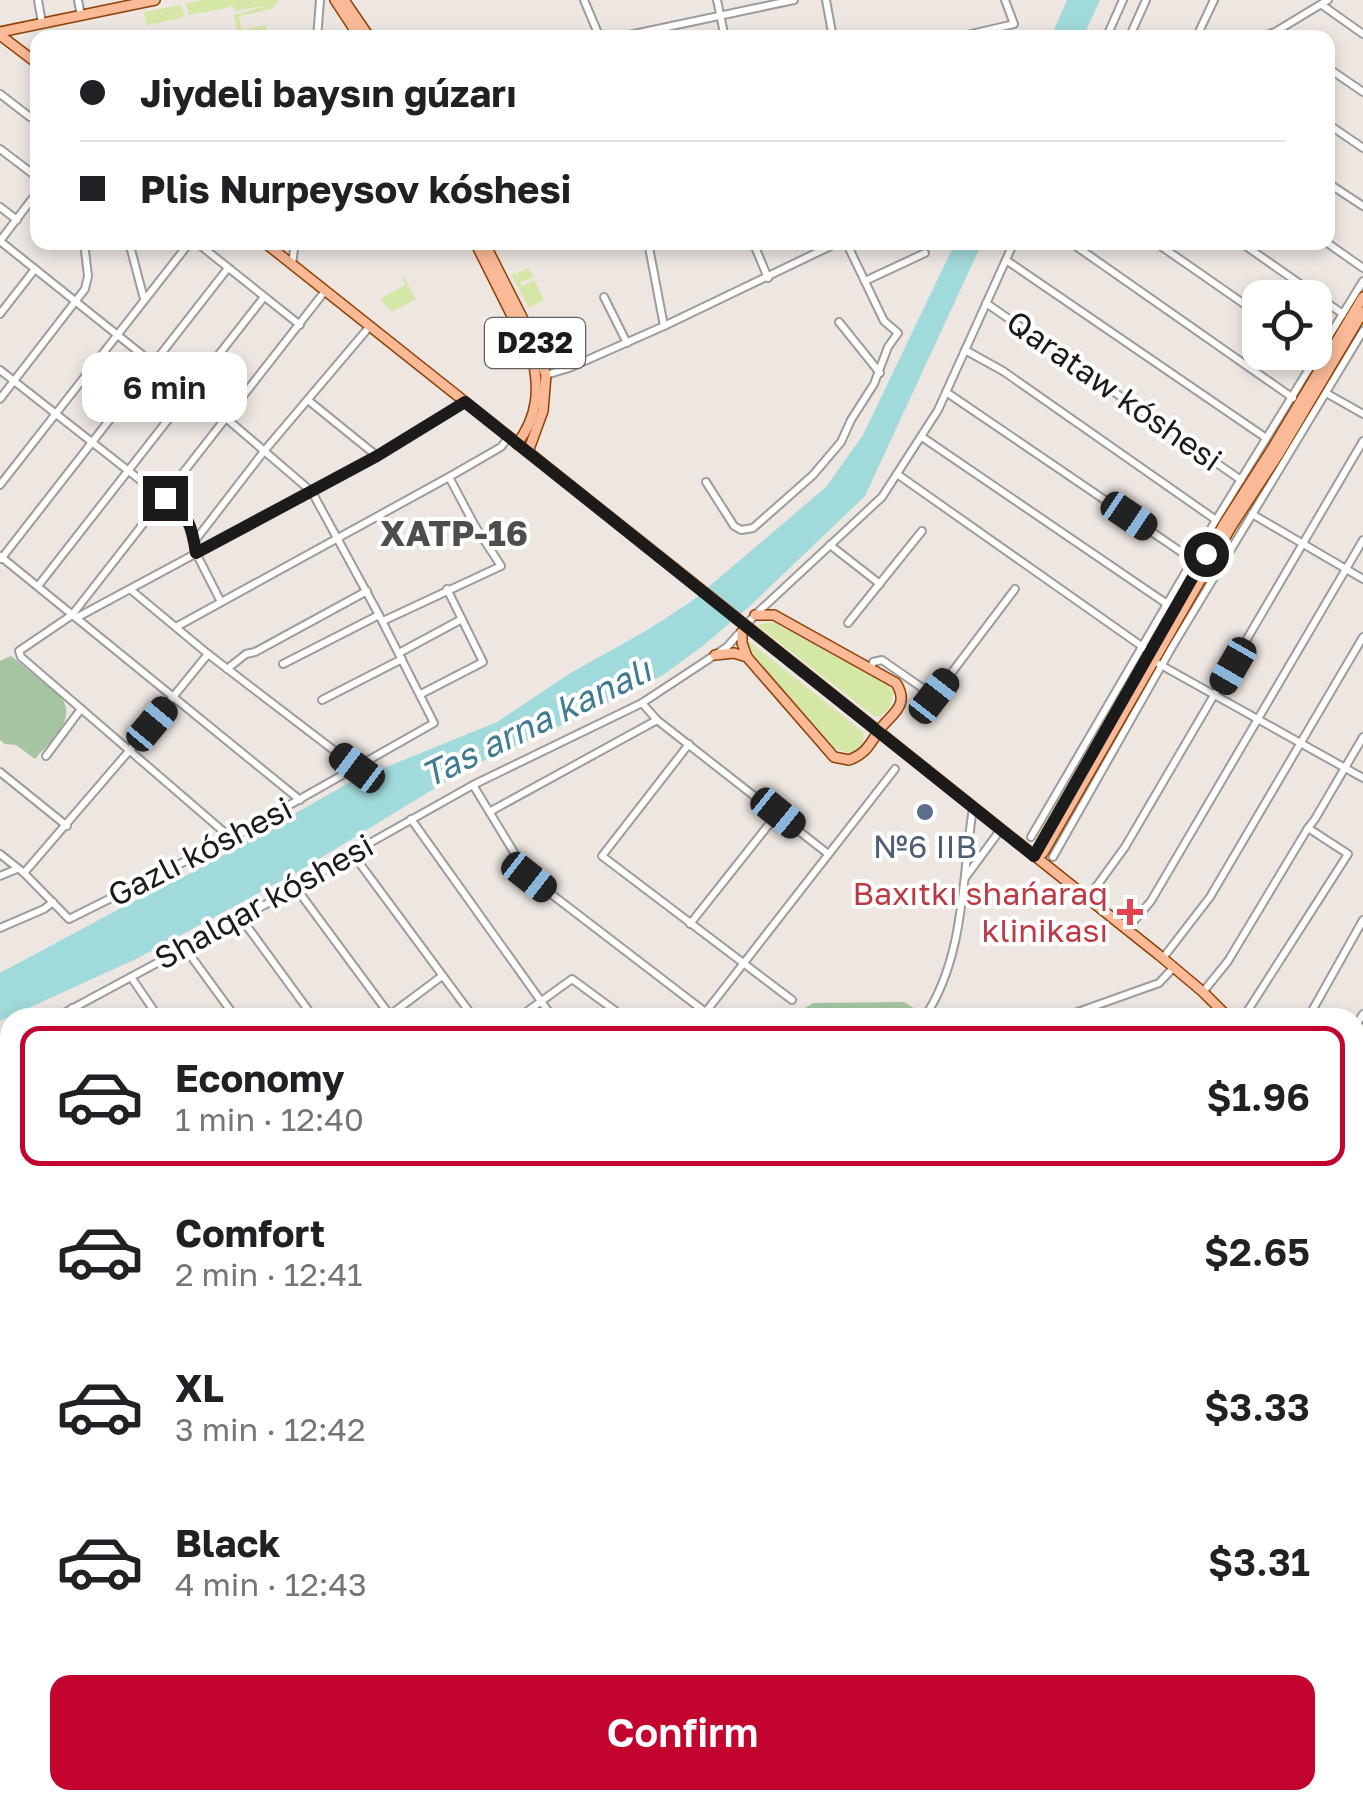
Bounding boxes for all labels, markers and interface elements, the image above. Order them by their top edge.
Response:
text: Jiydeli baysın gúzarı [140,70,517,115]
text: Plis Nurpeysov kóshesi [140,166,571,211]
map controls [1242,280,1332,370]
button: locate [1242,280,1332,370]
street label: Qarataw kóshesi [1000,302,1229,478]
road number: D232 [485,318,585,368]
callout: 6 min [82,353,248,423]
text: 6 min [122,368,207,406]
route end [143,476,188,521]
car [1096,487,1162,545]
district label: XATP-16 [380,512,528,554]
route start [1184,532,1229,577]
car [1205,633,1261,699]
water label: Tas arna kanalı [414,648,659,796]
car [904,663,964,729]
car [121,691,183,757]
car [324,738,390,798]
car [745,782,811,844]
street label: Gazlı kóshesi [101,789,298,914]
marker: №6 IIB [914,801,936,823]
street label: Shalqar kóshesi [148,825,379,977]
place label: №6 IIB [873,827,977,865]
car [496,847,562,907]
place label: Baxıtkı shańaraq klinikası [852,874,1108,949]
marker: Baxıtkı shańaraq klinikası [1117,899,1143,925]
icon: car [55,1051,145,1141]
text: Economy [175,1055,344,1100]
text: $1.96 [1207,1074,1310,1119]
text: 1 min · 12:40 [175,1100,364,1138]
icon: car [55,1206,145,1296]
text: Comfort [175,1210,325,1255]
text: $2.65 [1204,1229,1310,1274]
text: 2 min · 12:41 [175,1255,362,1293]
icon: car [55,1361,145,1451]
text: XL [175,1365,224,1410]
text: $3.33 [1204,1384,1310,1429]
text: 3 min · 12:42 [175,1410,366,1448]
icon: car [55,1516,145,1606]
text: Black [175,1520,280,1565]
text: $3.31 [1208,1539,1310,1584]
text: 4 min · 12:43 [175,1565,367,1603]
button: Confirm [50,1675,1315,1790]

